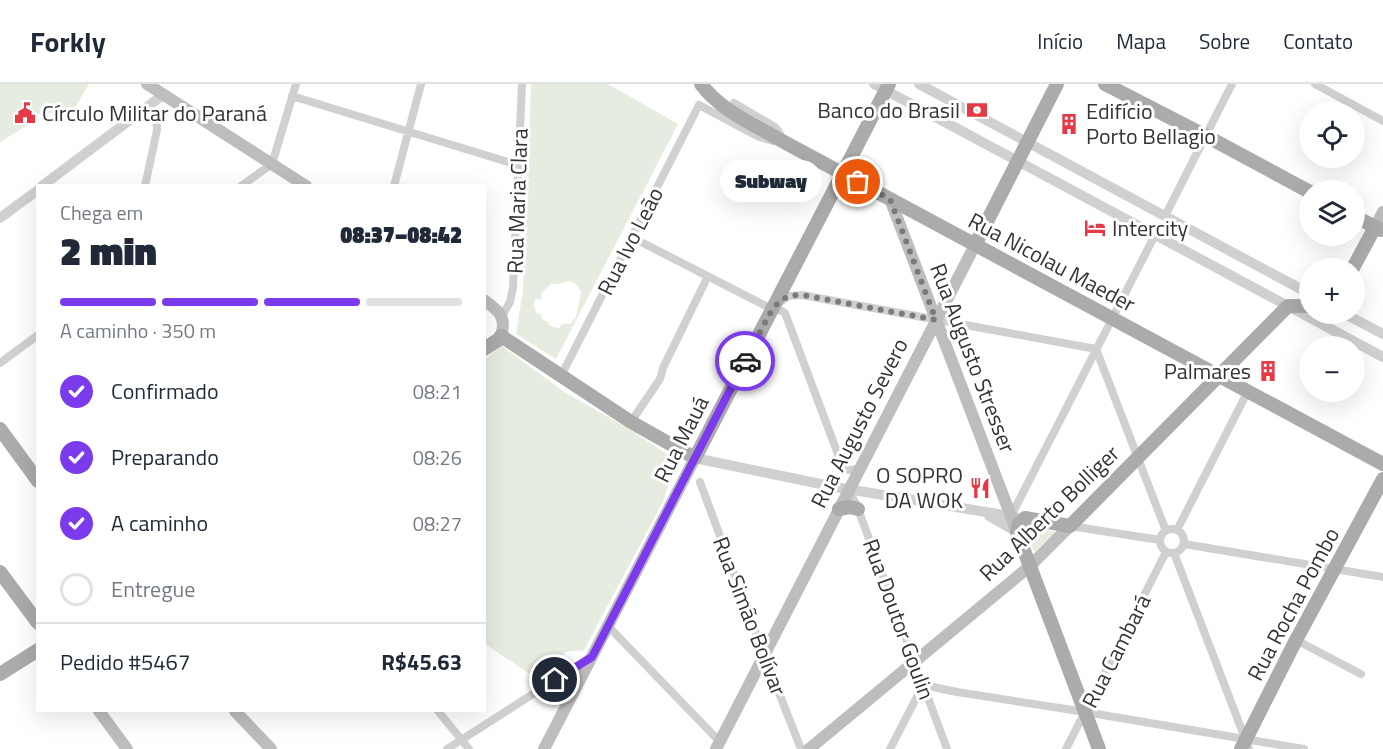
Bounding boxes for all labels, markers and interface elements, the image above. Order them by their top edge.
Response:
text: Forkly [30,20,106,63]
text: Início [1037,25,1083,57]
text: Mapa [1116,25,1166,57]
text: Sobre [1199,25,1250,57]
text: Contato [1283,25,1353,57]
place label: Banco do Brasil [817,93,960,127]
place label: Edifício Porto Bellagio [1086,94,1216,153]
place label: Círculo Militar do Paraná [42,96,267,130]
bank icon: Banco do Brasil [965,98,989,122]
public building icon: Círculo Militar do Paraná [13,101,37,125]
map controls [1299,102,1365,402]
button: locate [1299,102,1365,168]
building icon: Edifício Porto Bellagio [1057,112,1081,136]
street label: Rua Maria Clara [497,128,537,274]
pin [832,156,883,207]
callout: Subway [720,161,822,203]
text: Subway [735,165,807,196]
icon: bag [841,165,874,198]
button: layers [1299,180,1365,246]
street label: Rua Ivo Leão [588,181,672,301]
text: Chega em [60,197,143,228]
street label: Rua Nicolau Maeder [962,203,1142,321]
place label: Intercity [1112,211,1189,245]
hotel icon: Intercity [1083,216,1107,240]
text: 08:37–08:42 [340,218,462,252]
text: 2 min [60,221,157,280]
street label: Rua Augusto Stresser [921,258,1025,458]
button: + [1299,258,1365,324]
text: A caminho · 350 m [60,315,216,346]
courier [715,331,775,391]
street label: Rua Augusto Severo [801,332,917,514]
button: − [1299,336,1365,402]
icon: car [729,345,762,378]
place label: Palmares [1164,354,1251,388]
building icon: Palmares [1256,359,1280,383]
text: Confirmado [111,374,219,408]
icon: check [60,375,93,408]
text: 08:21 [413,376,462,407]
street label: Rua Mauá [645,390,717,488]
street label: Rua Alberto Bolliger [971,437,1127,589]
text: Preparando [111,440,219,474]
icon: check [60,441,93,474]
text: 08:26 [413,442,462,473]
place label: O SOPRO DA WOK [876,458,963,517]
restaurant icon: O SOPRO DA WOK [968,476,992,500]
text: A caminho [111,506,208,540]
icon: check [60,507,93,540]
text: 08:27 [413,508,462,539]
street label: Rua Rocha Pombo [1238,521,1348,687]
street label: Rua Simão Bolívar [704,532,796,701]
street label: Rua Doutor Goulin [854,534,944,704]
text: Entregue [111,572,195,606]
street label: Rua Cambará [1073,588,1159,714]
text: Pedido #5467 [60,645,190,679]
text: R$45.63 [381,645,462,679]
pin [529,654,580,705]
icon: home [538,663,571,696]

